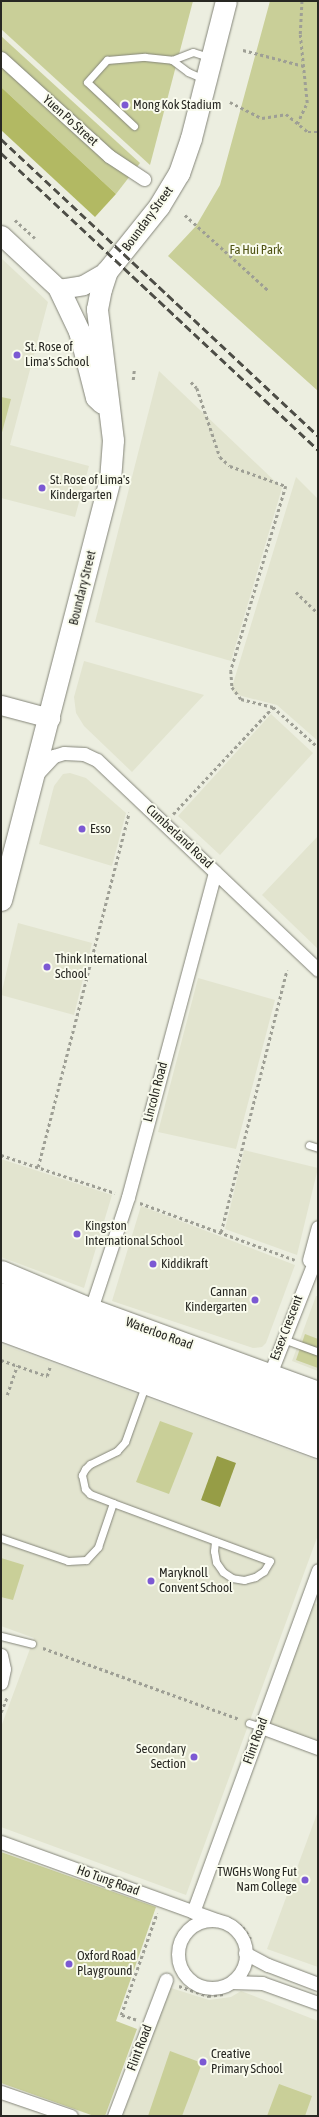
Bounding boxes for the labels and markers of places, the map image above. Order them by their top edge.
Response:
place label: Mong Kok Stadium [133,97,221,113]
marker: Mong Kok Stadium [120,100,130,110]
place label: St. Rose of Lima's School [25,340,89,371]
marker: St. Rose of Lima's School [12,350,22,360]
place label: St. Rose of Lima's Kindergarten [50,473,130,504]
marker: St. Rose of Lima's Kindergarten [37,483,47,493]
place label: Esso [90,821,111,837]
marker: Esso [77,824,87,834]
place label: Think International School [55,952,148,983]
marker: Think International School [42,962,52,972]
place label: Kingston International School [85,1219,183,1250]
marker: Kingston International School [72,1229,82,1239]
place label: Kiddikraft [161,1256,208,1272]
marker: Kiddikraft [148,1259,158,1269]
place label: Cannan Kindergarten [185,1285,247,1316]
marker: Cannan Kindergarten [250,1295,260,1305]
place label: Maryknoll Convent School [159,1566,232,1597]
marker: Maryknoll Convent School [146,1576,156,1586]
place label: Secondary Section [136,1742,186,1773]
marker: Secondary Section [189,1752,199,1762]
place label: TWGHs Wong Fut Nam College [217,1865,297,1896]
marker: TWGHs Wong Fut Nam College [300,1875,310,1885]
place label: Oxford Road Playground [77,1949,136,1980]
marker: Oxford Road Playground [64,1959,74,1969]
place label: Creative Primary School [211,2047,283,2078]
marker: Creative Primary School [198,2057,208,2067]

